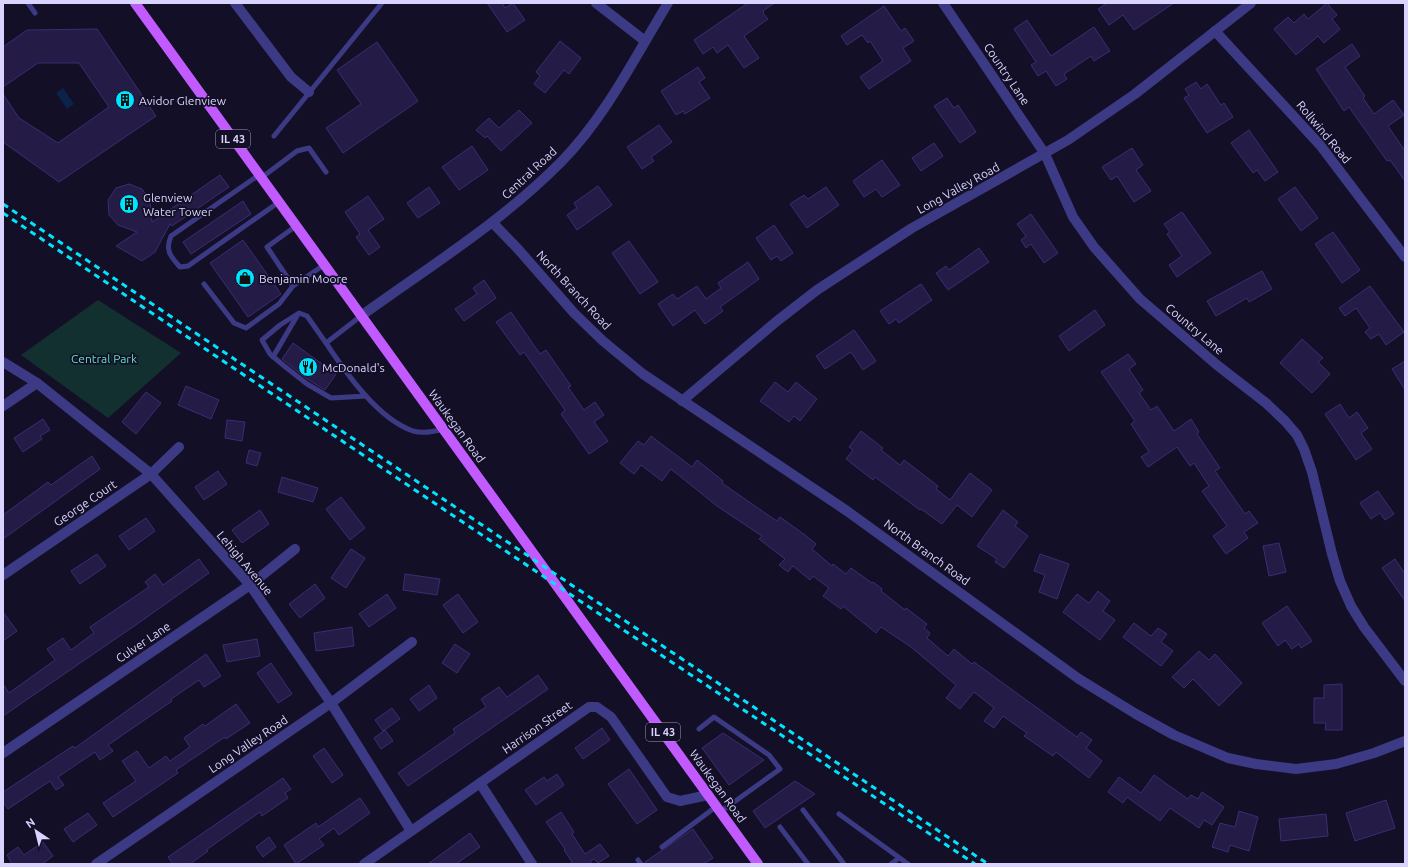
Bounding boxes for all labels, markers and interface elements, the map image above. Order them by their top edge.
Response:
street label: Country Lane [982,41,1032,107]
building icon: Avidor Glenview [114,89,136,111]
place label: Avidor Glenview [139,94,227,107]
street label: Rollwind Road [1294,98,1354,166]
road number: IL 43 [216,130,250,148]
street label: Central Road [499,144,559,202]
street label: Long Valley Road [914,160,1002,216]
place label: Glenview Water Tower [143,191,213,218]
building icon: Glenview Water Tower [118,193,140,215]
street label: North Branch Road [534,248,614,332]
shop icon: Benjamin Moore [234,267,256,289]
place label: Benjamin Moore [259,272,348,285]
street label: Country Lane [1163,301,1227,357]
park label: Central Park [71,352,137,365]
restaurant icon: McDonald's [297,356,319,378]
place label: McDonald's [322,361,385,374]
street label: Waukegan Road [426,387,488,465]
street label: George Court [51,477,119,529]
street label: North Branch Road [882,517,972,587]
street label: Lehigh Avenue [214,528,276,598]
street label: Culver Lane [113,619,173,665]
street label: Harrison Street [500,698,574,756]
street label: Long Valley Road [206,713,290,775]
road number: IL 43 [646,723,680,741]
street label: Waukegan Road [687,747,749,825]
north arrow [16,811,56,851]
text: N [23,816,37,830]

